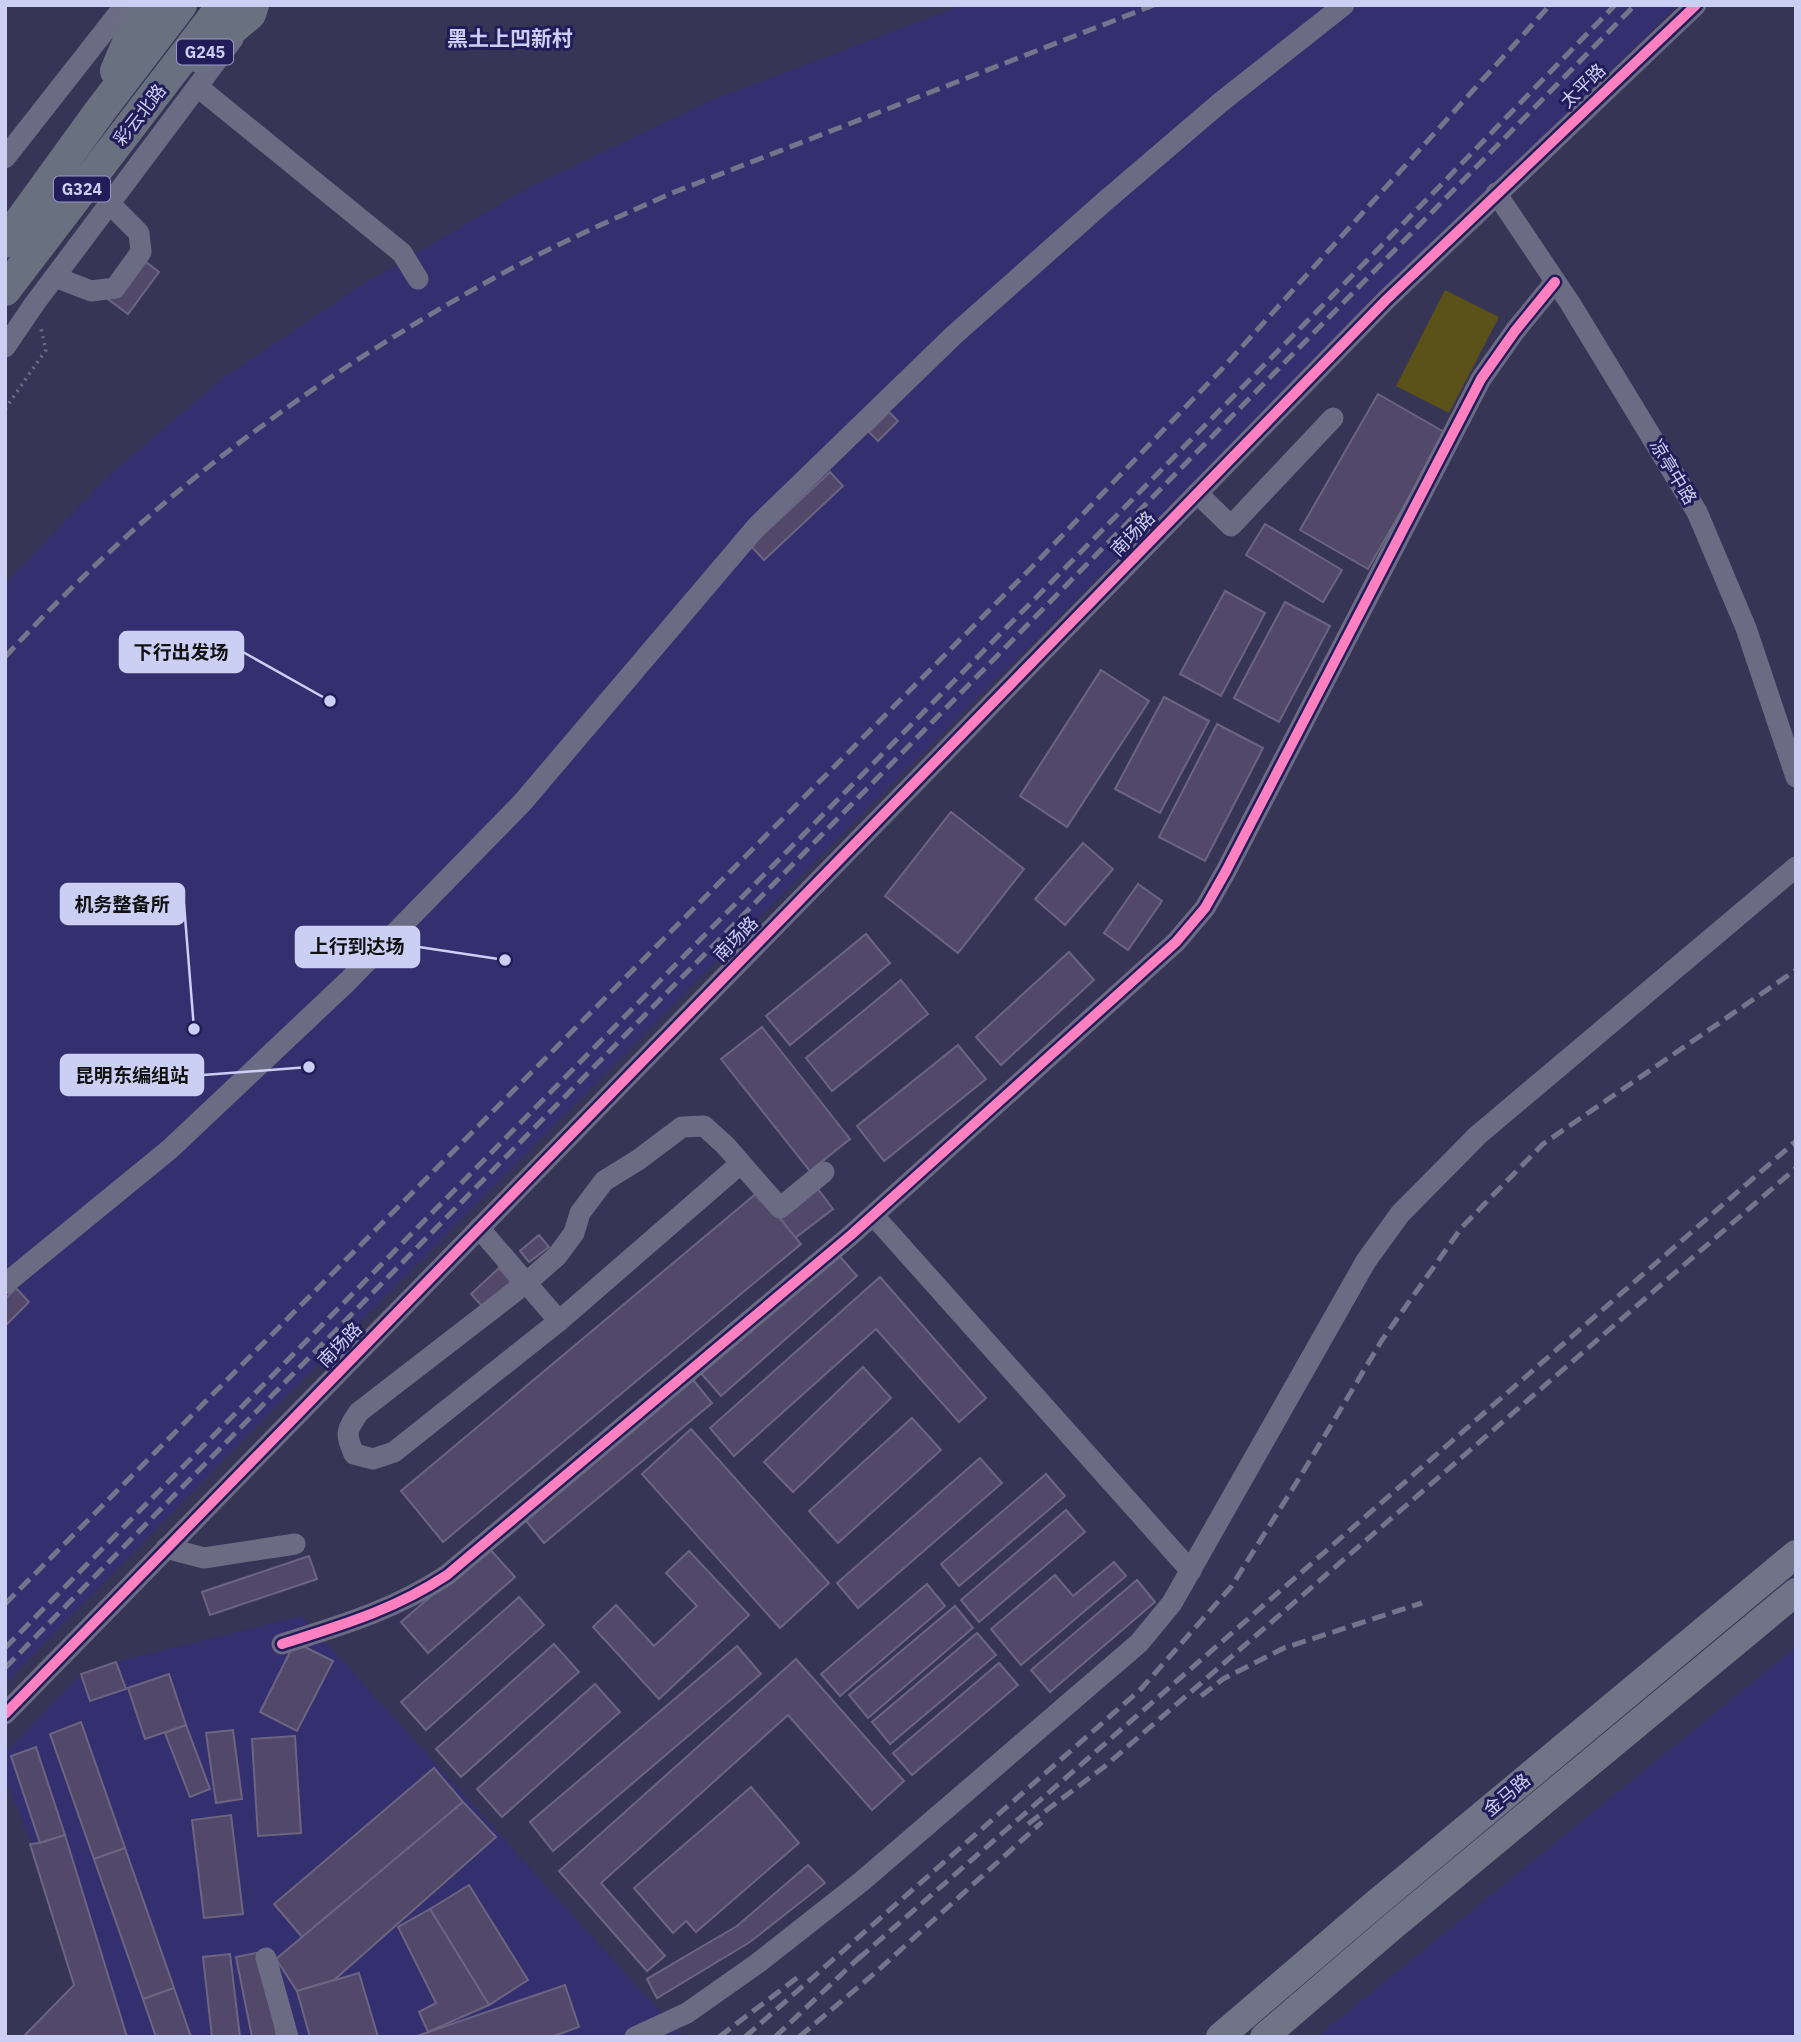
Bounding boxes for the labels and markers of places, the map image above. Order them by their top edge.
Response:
callout: 下行出发场 [120,632,243,672]
callout: 机务整备所 [61,884,184,924]
callout: 上行到达场 [296,927,419,967]
callout: 昆明东编组站 [61,1055,203,1095]

